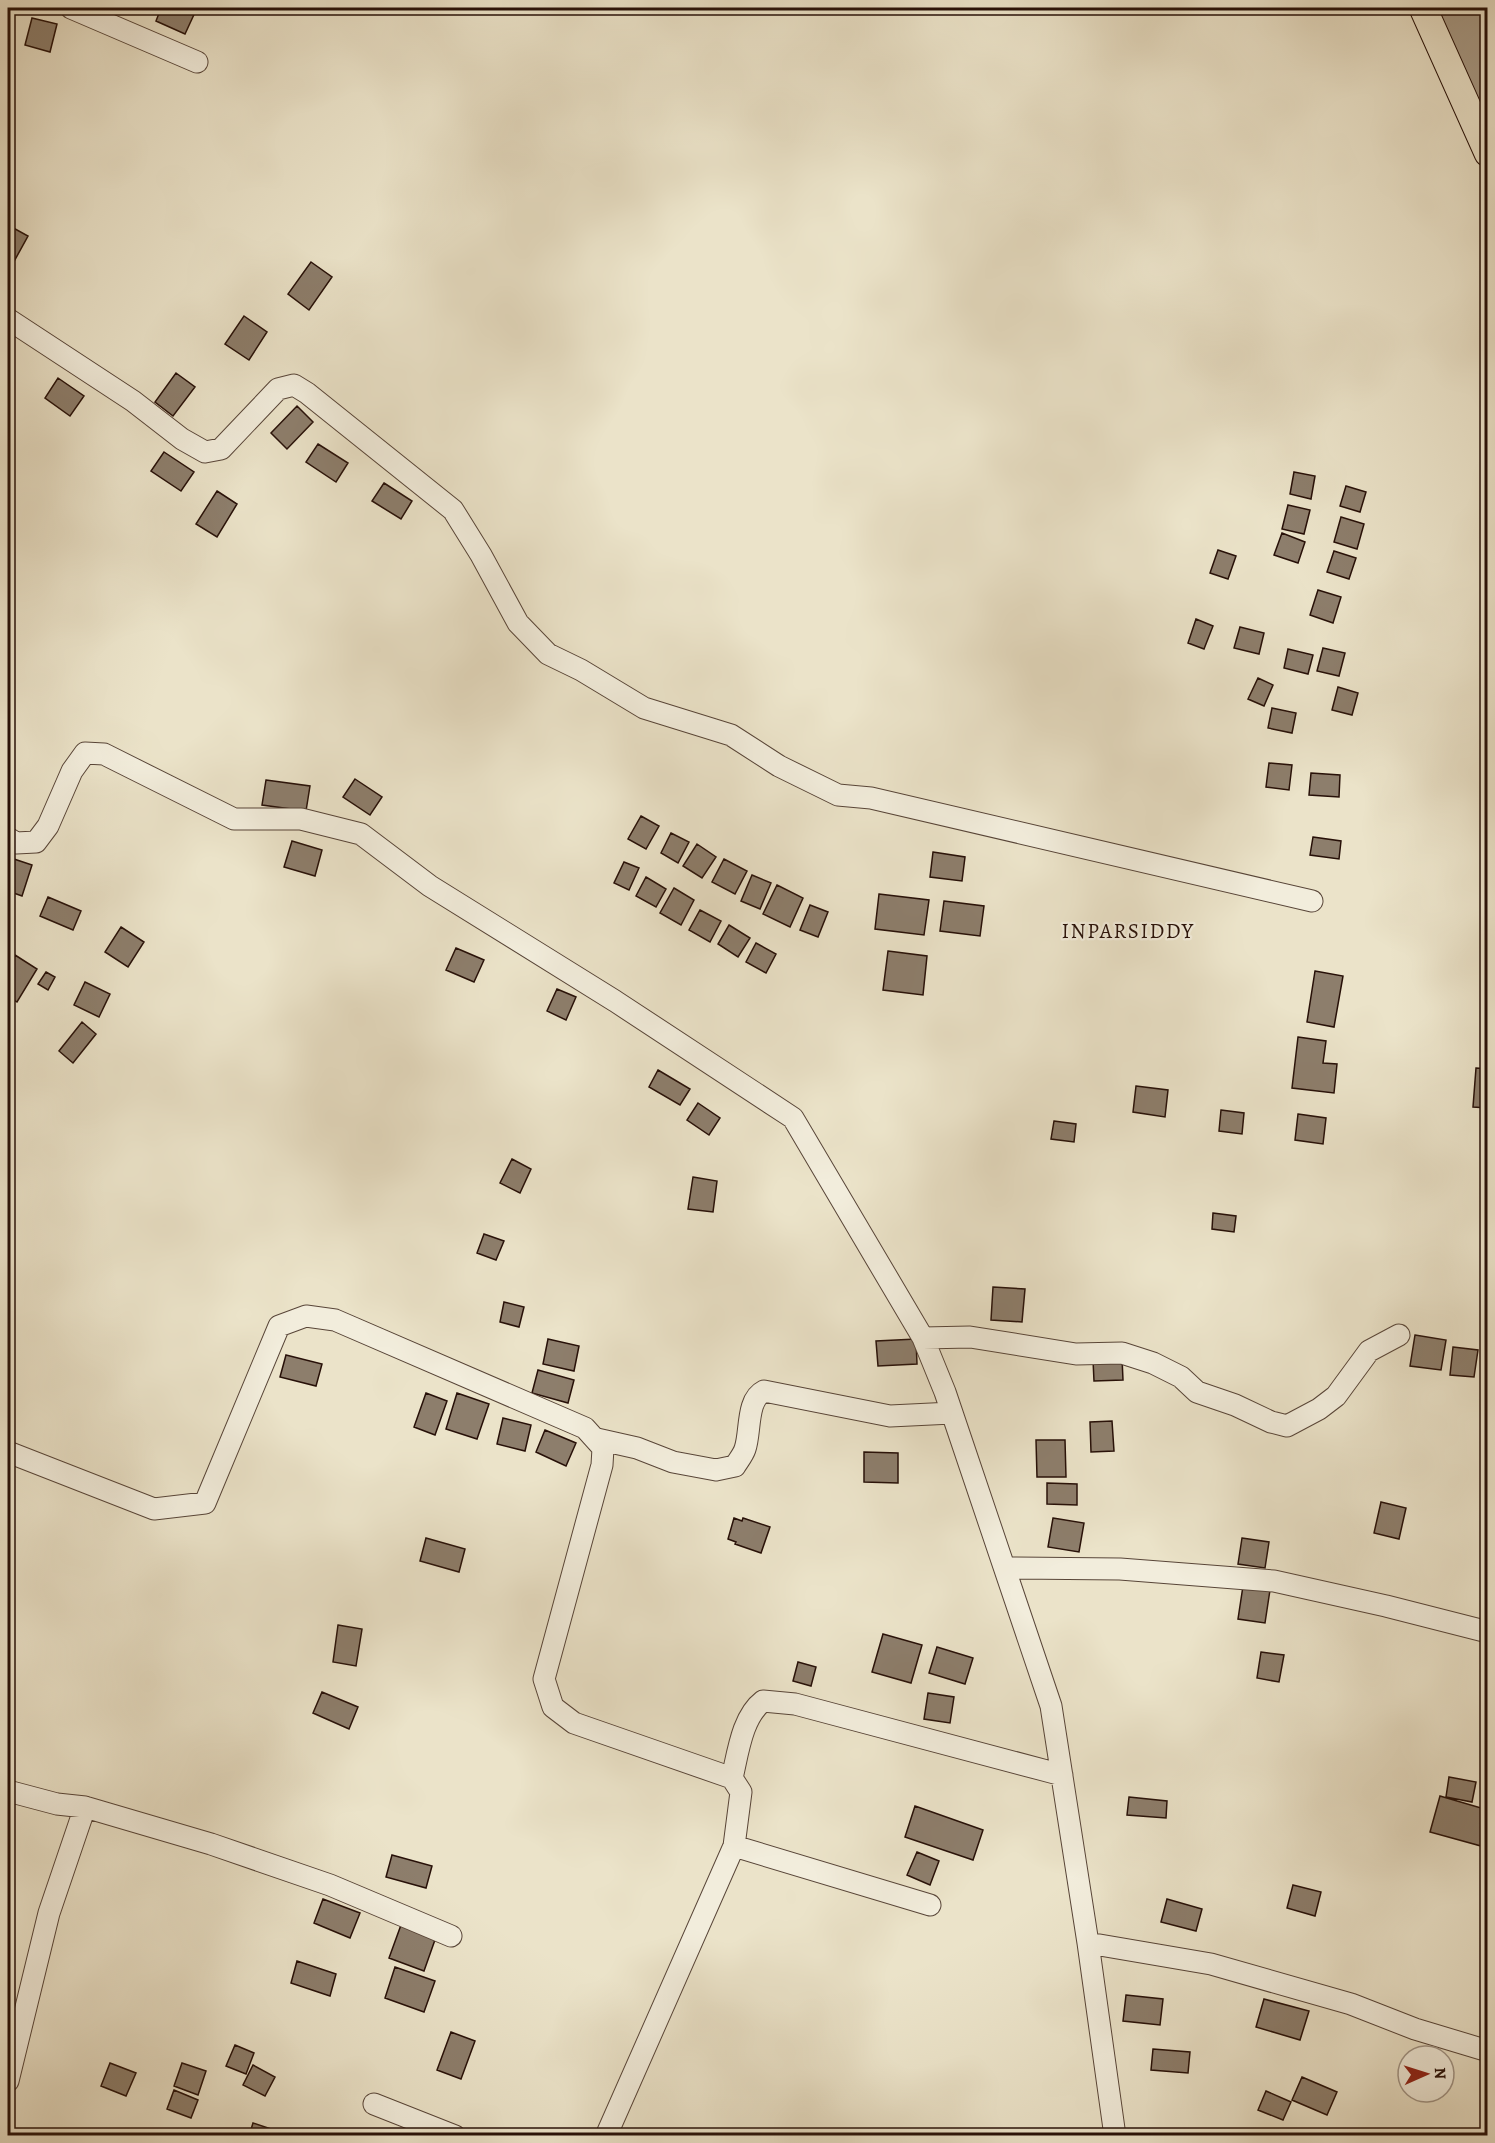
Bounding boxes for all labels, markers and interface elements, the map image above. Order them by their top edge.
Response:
district label: INPARSIDDY [1062,917,1194,945]
north arrow [1396,2044,1456,2104]
text: N [1429,2067,1451,2080]

